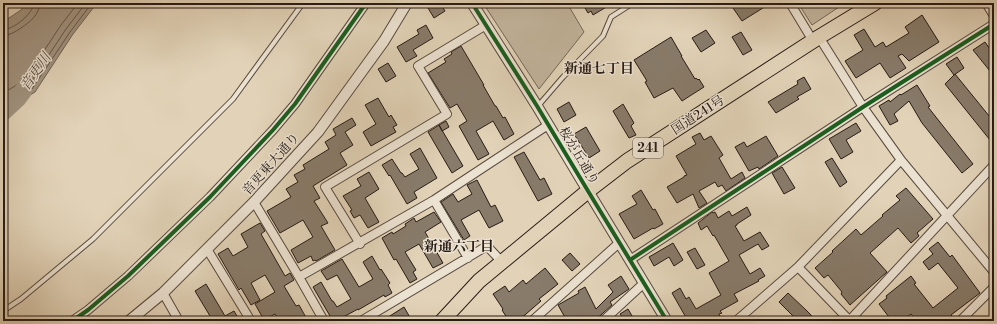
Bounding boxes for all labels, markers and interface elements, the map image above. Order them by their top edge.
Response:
water label: 音更川 [17,48,57,94]
district label: 新通七丁目 [564,60,634,78]
street label: 国道241号 [669,92,727,138]
street label: 桜が丘通り [555,124,603,188]
street label: 音更東大通り [239,130,303,198]
road number: 241 [633,138,663,158]
district label: 新通六丁目 [424,238,494,256]

